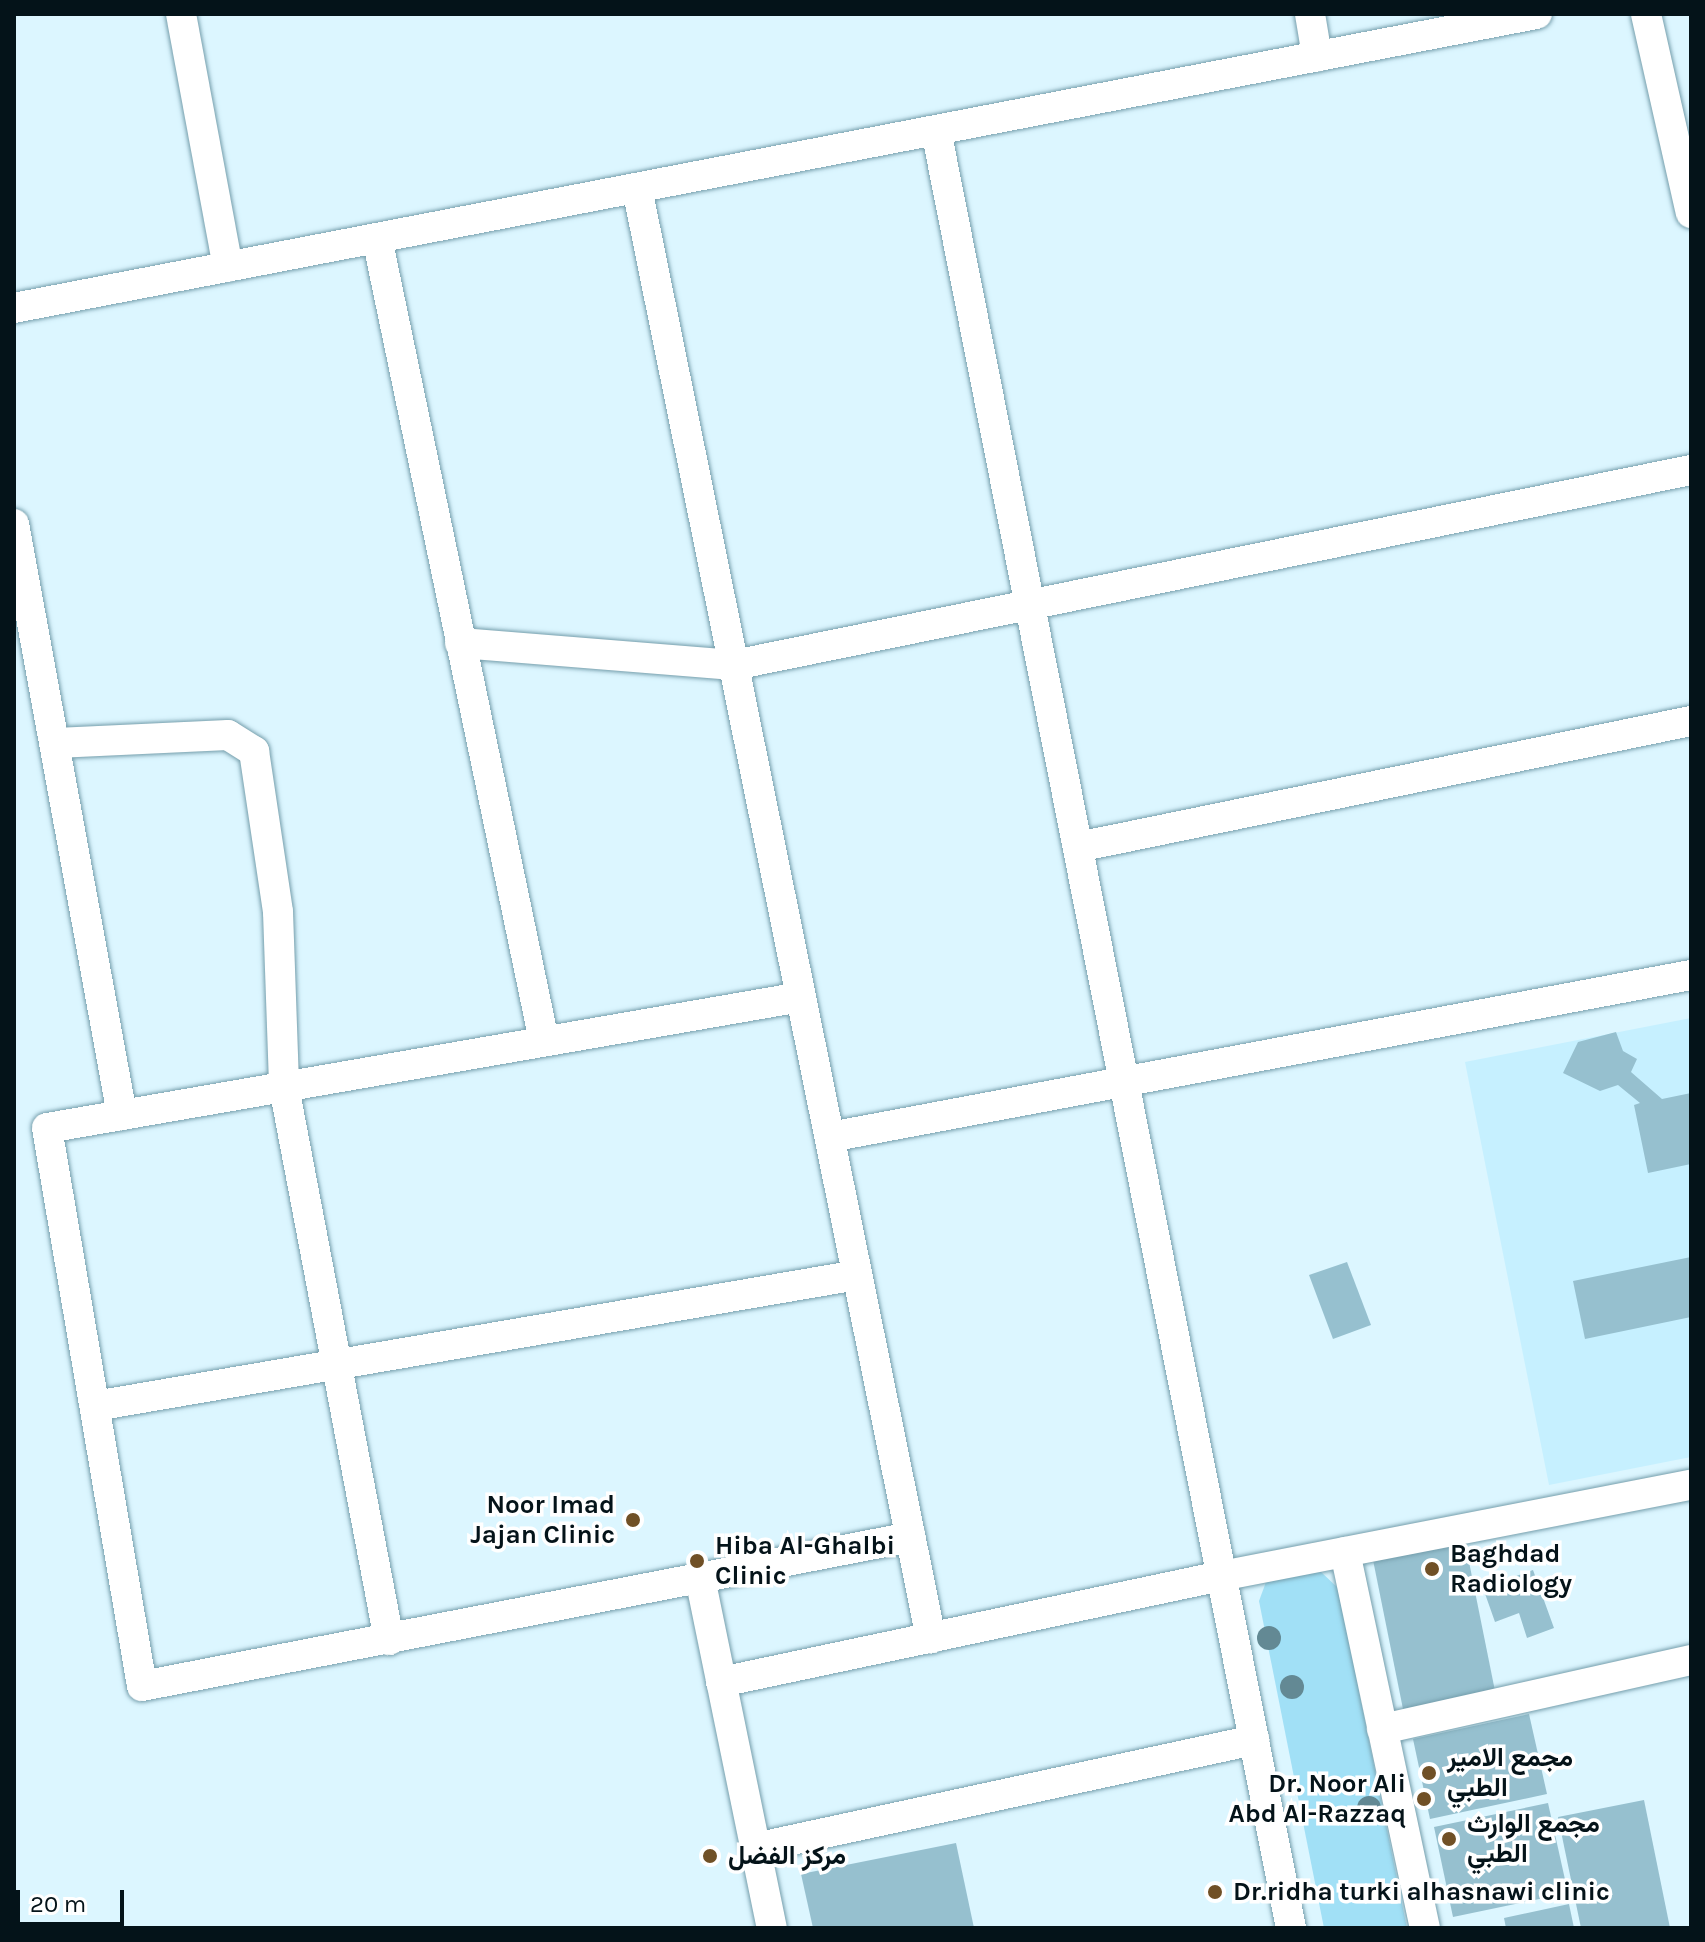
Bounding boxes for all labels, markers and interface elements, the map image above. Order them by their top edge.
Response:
place label: Noor Imad Jajan Clinic [470,1489,615,1550]
marker: Noor Imad Jajan Clinic [622,1509,644,1531]
place label: Hiba Al-Ghalbi Clinic [715,1530,895,1592]
place label: Baghdad Radiology [1450,1538,1572,1600]
marker: Hiba Al-Ghalbi Clinic [686,1550,708,1572]
marker: Baghdad Radiology [1421,1558,1443,1580]
place label: مجمع الامير الطبي [1447,1742,1573,1804]
marker: مجمع الامير الطبي [1418,1762,1440,1784]
place label: Dr. Noor Ali Abd Al-Razzaq [1229,1768,1406,1830]
marker: Dr. Noor Ali Abd Al-Razzaq [1413,1788,1435,1810]
place label: مجمع الوارث الطبي [1467,1808,1600,1870]
marker: مجمع الوارث الطبي [1438,1828,1460,1850]
place label: مركز الفضل [728,1840,846,1872]
marker: مركز الفضل [699,1845,721,1867]
scale bar [20,1874,128,1924]
place label: Dr.ridha turki alhasnawi clinic [1233,1876,1610,1908]
marker: Dr.ridha turki alhasnawi clinic [1204,1881,1226,1903]
text: 20 m [30,1890,86,1918]

